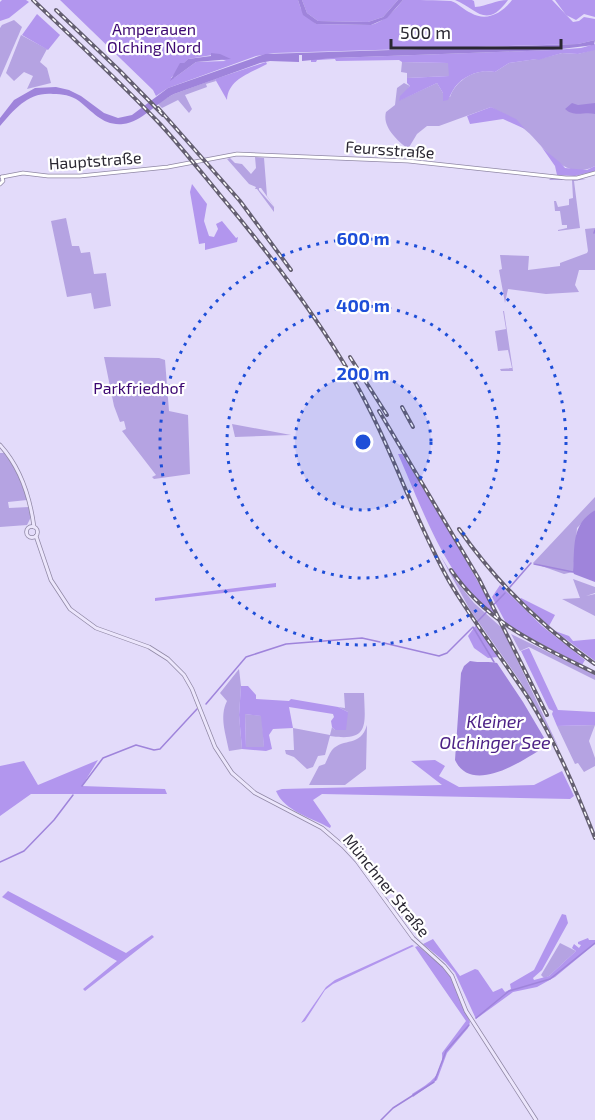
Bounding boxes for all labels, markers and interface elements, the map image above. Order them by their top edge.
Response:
scale bar [391,12,560,50]
park label: Amperauen Olching Nord [107,19,201,56]
text: 500 m [400,21,451,43]
street label: Feursstraße [345,136,435,162]
street label: Hauptstraße [48,147,142,173]
text: 600 m [336,227,390,249]
text: 400 m [336,294,390,316]
text: 200 m [337,362,389,384]
park label: Parkfriedhof [93,378,186,397]
centre of rings [353,432,373,452]
water label: Kleiner Olchinger See [439,710,551,753]
street label: Münchner Straße [340,830,434,940]

